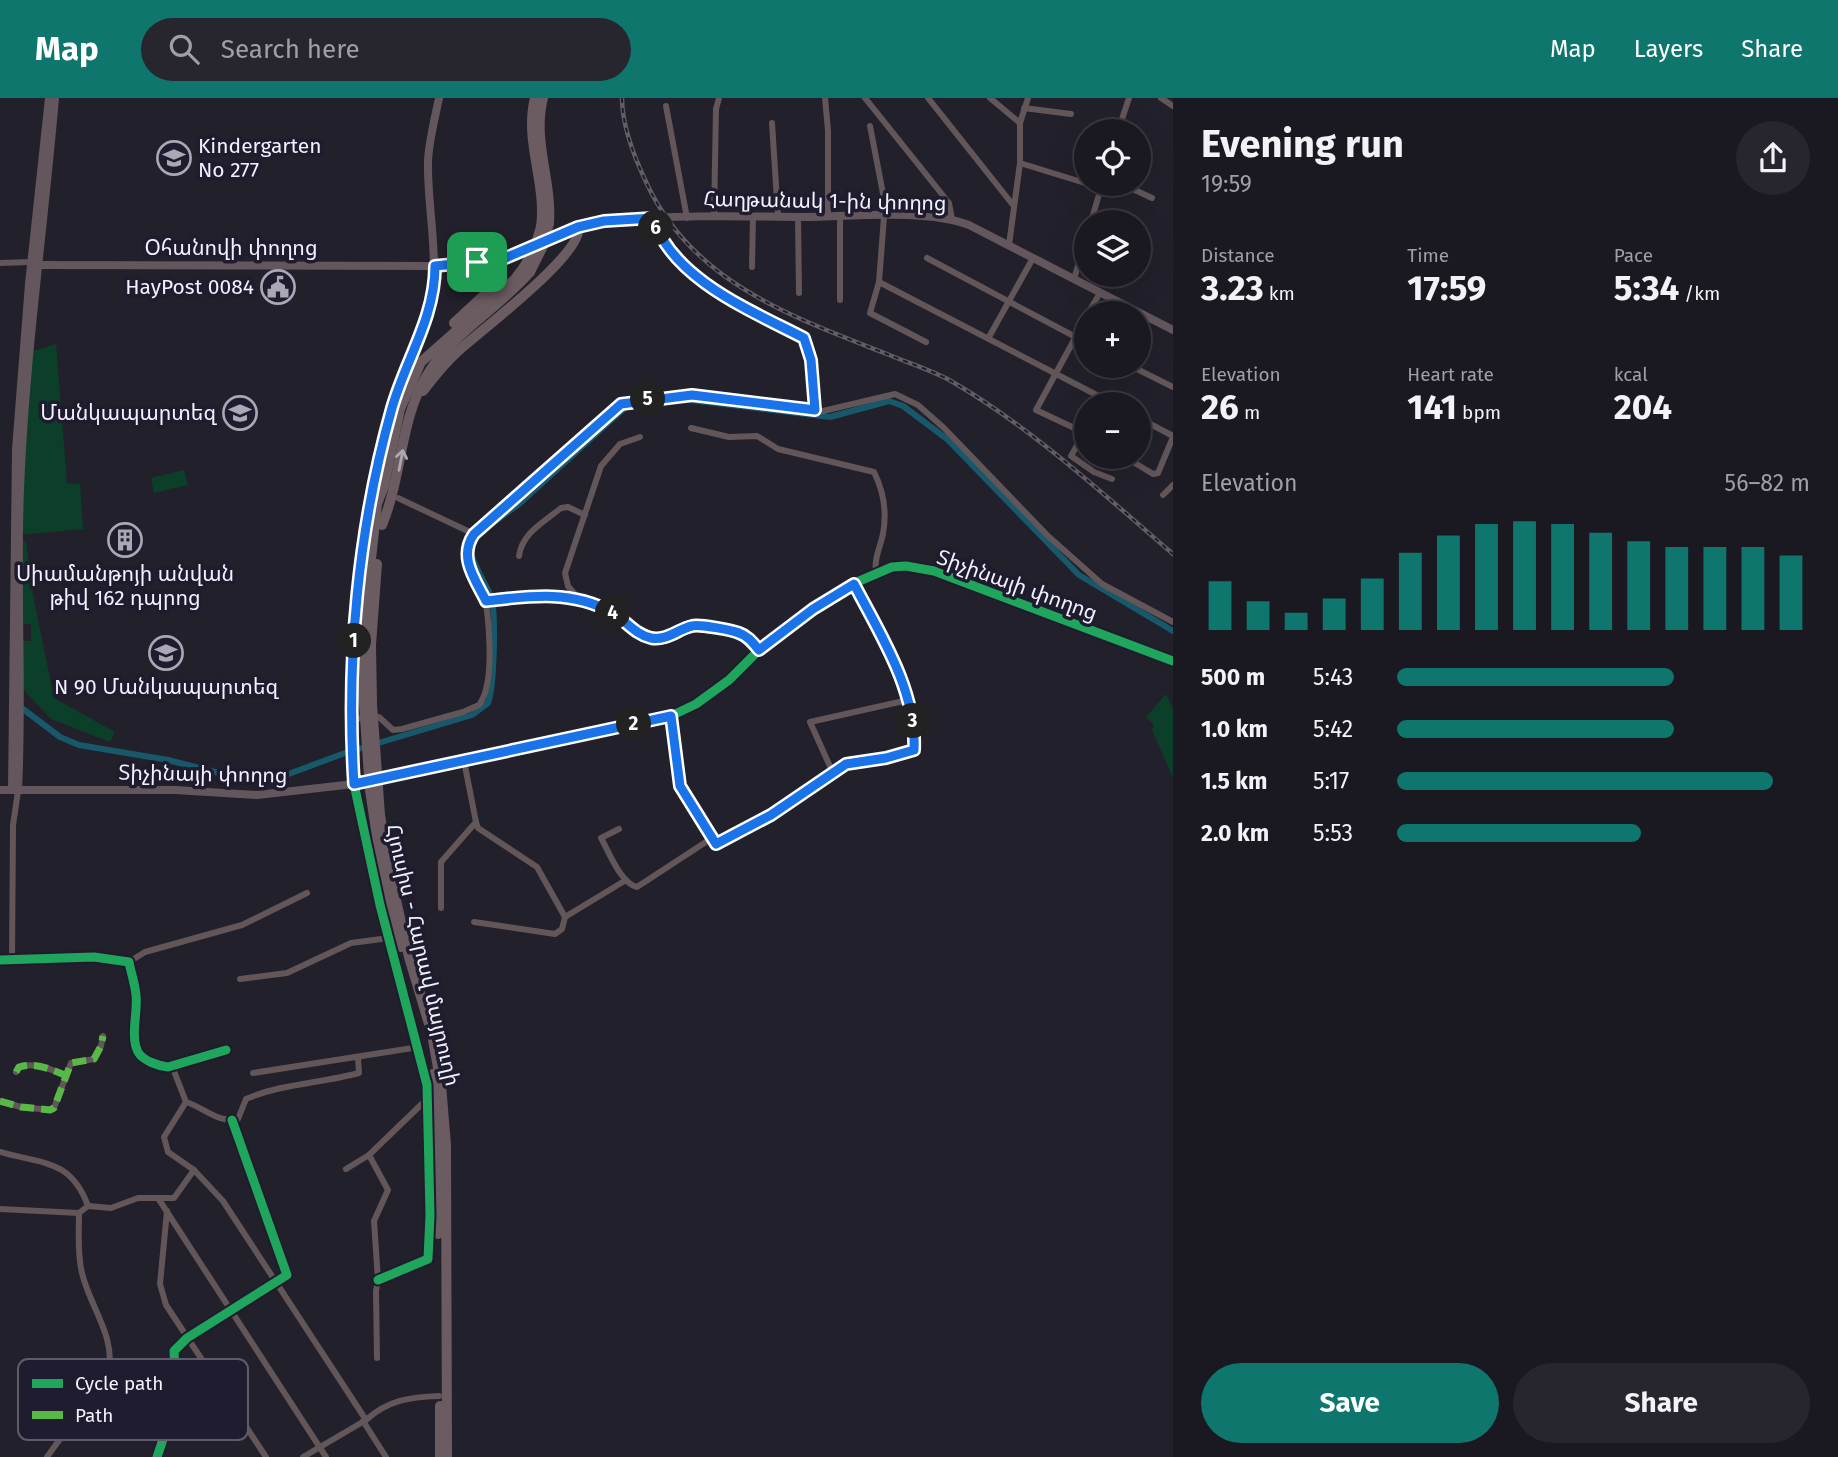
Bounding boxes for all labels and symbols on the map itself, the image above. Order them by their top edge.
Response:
place label: Kindergarten No 277 [198,133,321,183]
school or university icon: Kindergarten No 277 [155,139,193,177]
street label: Հաղթանակ 1-ին փողոց [703,186,947,216]
pin: 6 [638,211,674,246]
pin [447,232,507,292]
street label: Օհանովի փողոց [145,235,317,261]
public building icon: HayPost 0084 [259,268,297,306]
place label: HayPost 0084 [125,274,254,300]
pin: 5 [630,382,666,416]
school or university icon: Մանկապարտեզ [221,394,259,432]
place label: Մանկապարտեզ [40,400,217,426]
one-way arrow [395,449,408,472]
building icon: Սիամանթոյի անվան թիվ 162 դպրոց [106,521,144,559]
street label: Տիչինայի փողոց [933,544,1101,626]
place label: Սիամանթոյի անվան թիվ 162 դպրոց [16,561,234,611]
pin: 4 [596,596,630,630]
pin: 1 [336,624,372,658]
school or university icon: N 90 Մանկապարտեզ [147,634,185,672]
place label: N 90 Մանկապարտեզ [54,674,279,700]
pin: 3 [895,704,930,738]
pin: 2 [616,706,652,742]
street label: Տիչինայի փողոց [118,760,288,788]
street label: Հյուսիս - Հարավ մայրուղի [380,822,466,1088]
legend [18,1359,248,1440]
text: Cycle path [75,1372,163,1395]
text: Path [75,1404,113,1427]

